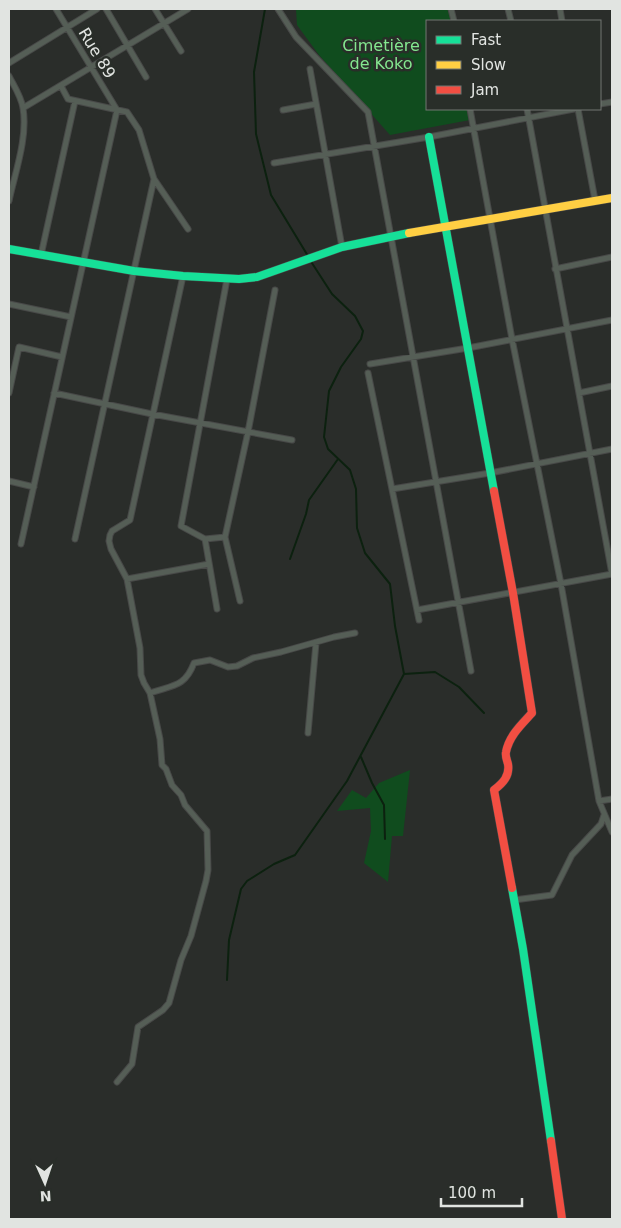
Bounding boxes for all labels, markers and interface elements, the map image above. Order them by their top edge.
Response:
legend [426,20,601,110]
street label: Rue 89 [74,24,120,82]
text: Fast [471,31,501,49]
park label: Cimetière de Koko [342,36,420,73]
text: Slow [471,56,506,74]
text: Jam [470,81,499,99]
north arrow [20,1158,70,1208]
scale bar [441,1176,522,1208]
text: 100 m [448,1184,496,1202]
text: N [39,1188,52,1204]

